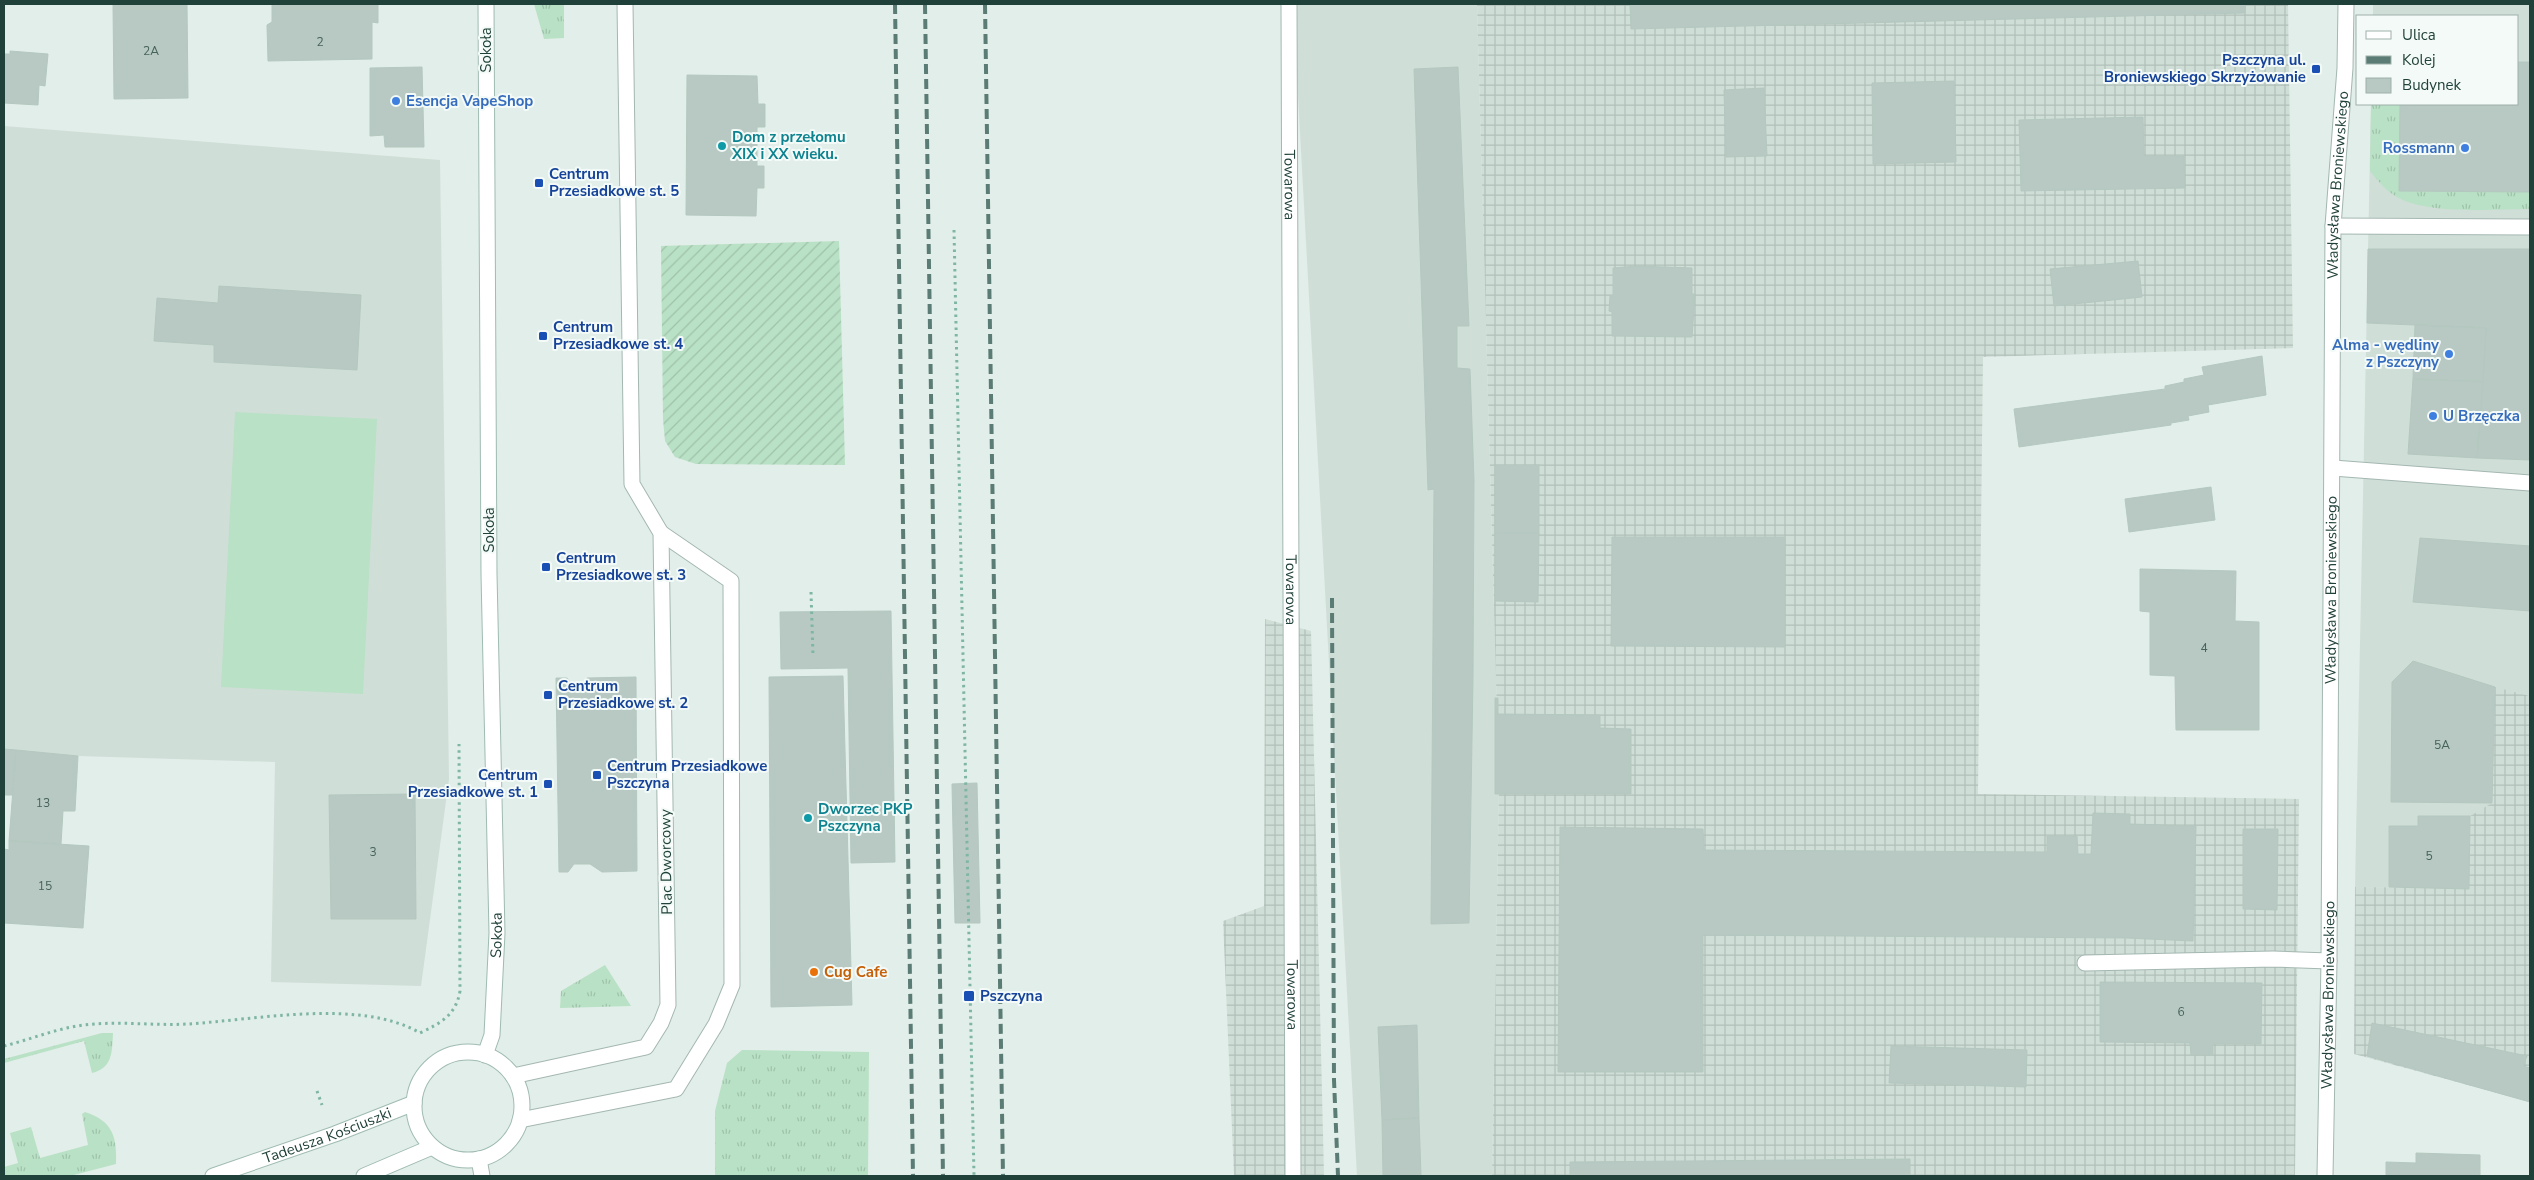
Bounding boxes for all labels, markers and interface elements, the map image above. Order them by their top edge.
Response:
legend [2356,15,2519,105]
text: Ulica [2402,25,2436,45]
street label: Sokoła [476,27,496,73]
house number: 2 [316,34,324,50]
house number: 2A [143,43,159,59]
place label: Pszczyna ul. Broniewskiego Skrzyżowanie [2104,50,2306,87]
text: Kolej [2402,50,2435,70]
marker: Pszczyna ul. Broniewskiego Skrzyżowanie [2310,63,2322,75]
text: Budynek [2402,75,2462,95]
street label: Władysława Broniewskiego [2323,90,2353,279]
place label: Esencja VapeShop [406,91,533,111]
marker: Esencja VapeShop [390,95,402,107]
place label: Dom z przełomu XIX i XX wieku. [731,127,846,164]
place label: Rossmann [2383,138,2455,158]
marker: Dom z przełomu XIX i XX wieku. [716,140,728,152]
marker: Rossmann [2459,142,2471,154]
street label: Towarowa [1279,150,1300,220]
place label: Centrum Przesiadkowe st. 5 [549,164,679,201]
marker: Centrum Przesiadkowe st. 5 [533,177,545,189]
place label: Centrum Przesiadkowe st. 4 [553,317,683,354]
marker: Centrum Przesiadkowe st. 4 [537,330,549,342]
place label: Alma - wędliny z Pszczyny [2332,335,2439,372]
marker: Alma - wędliny z Pszczyny [2443,348,2455,360]
place label: U Brzęczka [2443,406,2520,426]
marker: U Brzęczka [2427,410,2439,422]
street label: Władysława Broniewskiego [2321,496,2342,684]
street label: Sokoła [479,507,499,553]
place label: Centrum Przesiadkowe st. 3 [556,548,686,585]
street label: Towarowa [1281,555,1301,625]
marker: Centrum Przesiadkowe st. 3 [540,561,552,573]
house number: 4 [2200,640,2208,656]
place label: Centrum Przesiadkowe st. 2 [558,676,688,713]
marker: Centrum Przesiadkowe st. 2 [542,689,554,701]
house number: 5A [2434,737,2450,753]
place label: Centrum Przesiadkowe Pszczyna [607,756,767,793]
place label: Centrum Przesiadkowe st. 1 [408,765,538,802]
marker: Centrum Przesiadkowe Pszczyna [591,769,603,781]
marker: Centrum Przesiadkowe st. 1 [542,778,554,790]
house number: 13 [36,795,50,811]
place label: Dworzec PKP Pszczyna [818,799,913,836]
street label: Plac Dworcowy [655,809,677,915]
marker: Dworzec PKP Pszczyna [802,812,814,824]
house number: 3 [369,844,377,860]
house number: 5 [2425,848,2433,864]
house number: 15 [38,878,52,894]
street label: Władysława Broniewskiego [2317,901,2339,1089]
street label: Sokoła [486,912,507,959]
street label: Towarowa [1282,960,1303,1030]
place label: Cug Cafe [824,962,887,982]
marker: Cug Cafe [808,966,820,978]
place label: Pszczyna [980,986,1043,1006]
marker: Pszczyna [962,989,976,1003]
house number: 6 [2177,1004,2185,1020]
street label: Tadeusza Kościuszki [260,1103,394,1168]

